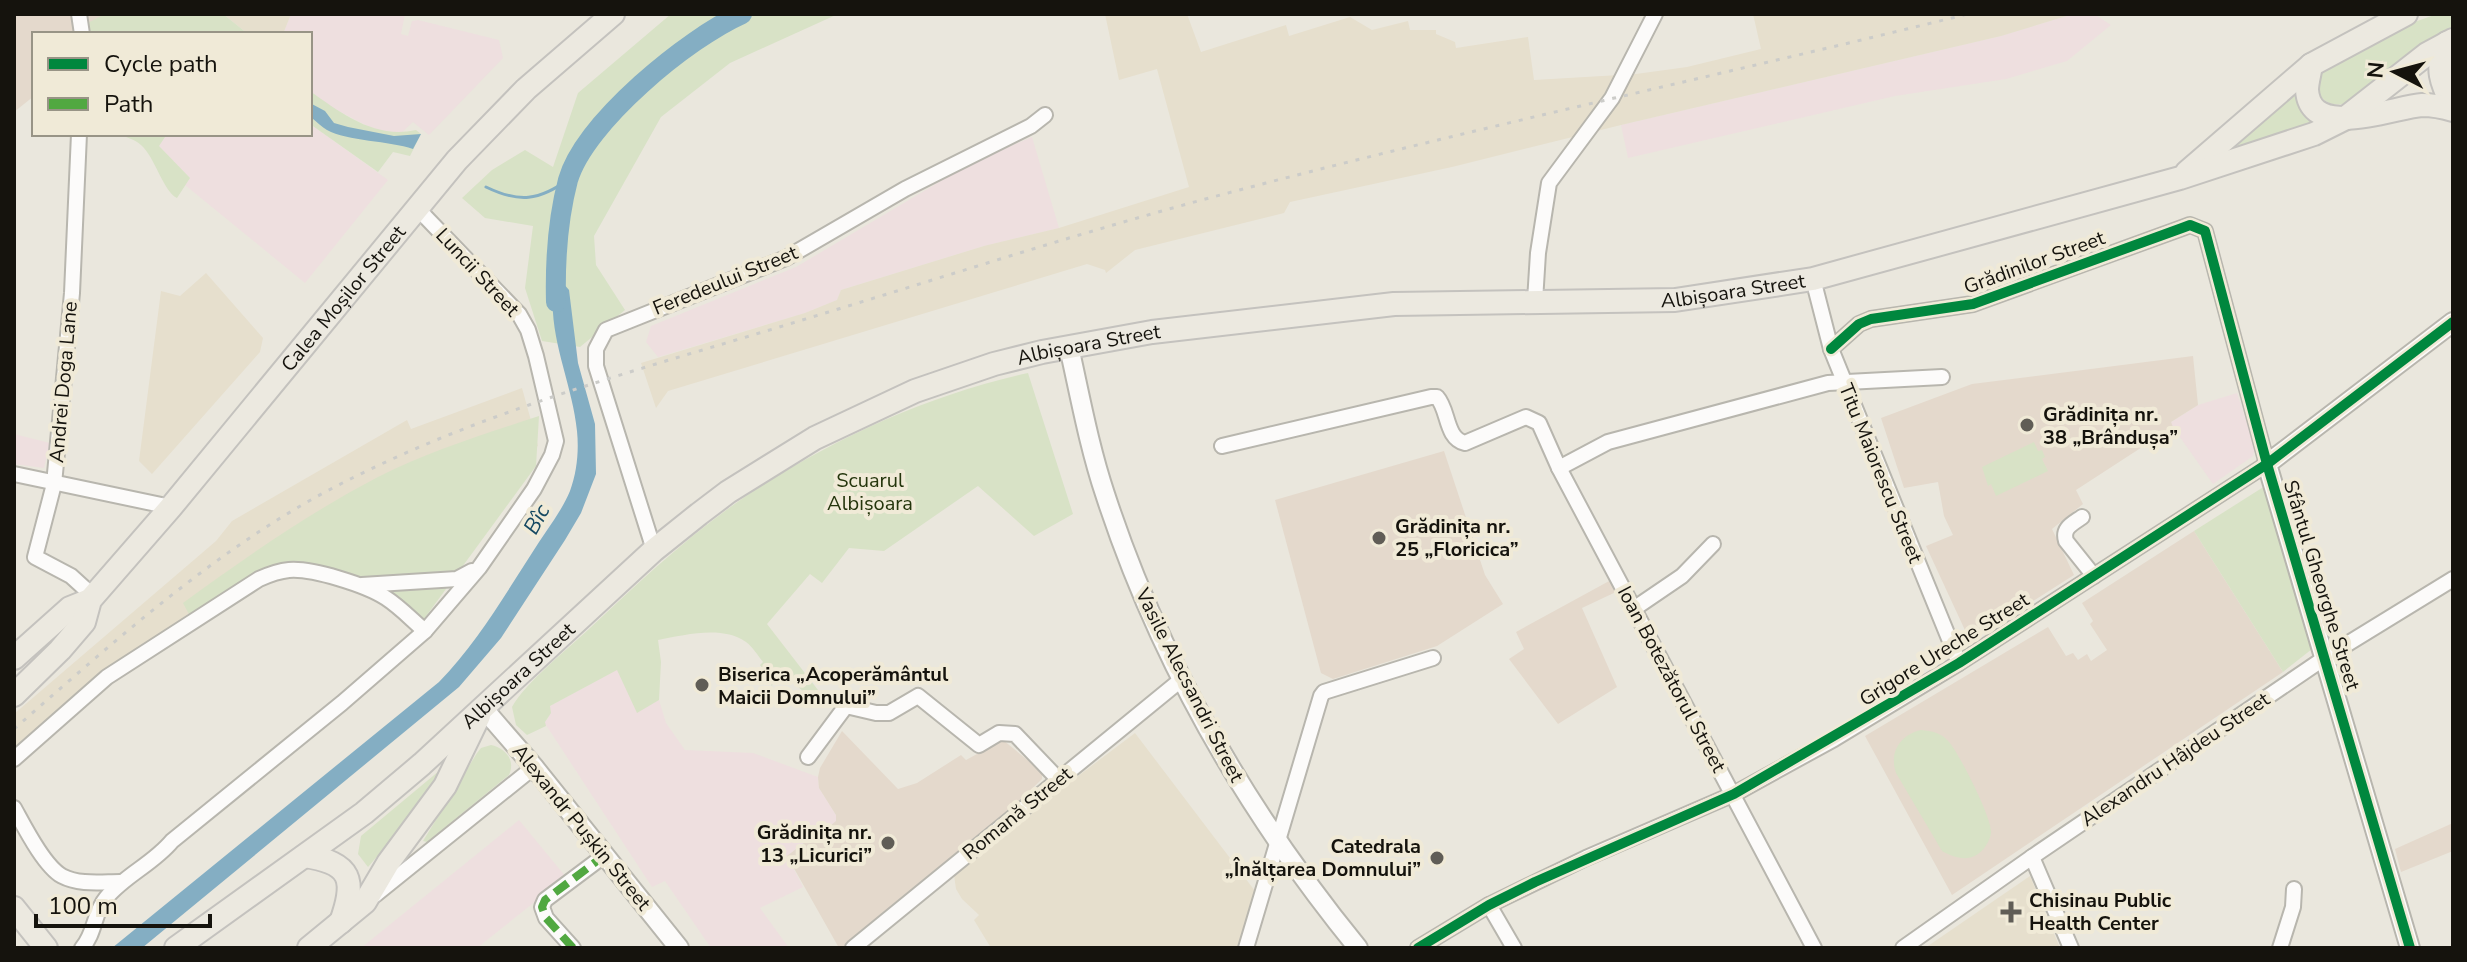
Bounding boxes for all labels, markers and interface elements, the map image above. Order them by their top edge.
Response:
legend [32,32,312,136]
north arrow [2355,32,2435,112]
text: Cycle path [104,48,218,80]
text: N [2360,60,2392,80]
text: Path [104,88,153,120]
street label: Calea Moșilor Street [275,219,413,377]
street label: Luncii Street [430,222,526,323]
street label: Grădinilor Street [1960,224,2109,301]
street label: Feredeului Street [649,239,803,322]
street label: Albișoara Street [1661,267,1808,314]
street label: Andrei Doga Lane [43,300,84,464]
street label: Albișoara Street [1014,318,1163,372]
street label: Titu Maiorescu Street [1832,380,1929,568]
place label: Grădinița nr. 38 „Brândușa” [2043,401,2178,451]
marker: Grădinița nr. 38 „Brândușa” [2018,416,2036,434]
park label: Scuarul Albișoara [827,467,913,517]
street label: Sfântul Gheorghe Street [2277,477,2367,694]
water label: Bîc [516,498,558,540]
place label: Grădinița nr. 25 „Floricica” [1395,513,1519,563]
marker: Grădinița nr. 25 „Floricica” [1370,529,1388,547]
street label: Ioan Botezătorul Street [1611,581,1733,778]
street label: Vasile Alecsandri Street [1128,583,1251,788]
street label: Grigore Ureche Street [1854,586,2035,713]
street label: Albișoara Street [456,616,582,735]
place label: Biserica „Acoperământul Maicii Domnului” [718,661,949,711]
marker: Biserica „Acoperământul Maicii Domnului” [693,676,711,694]
street label: Alexandru Hâjdeu Street [2076,686,2276,833]
street label: Alexandr Pușkin Street [506,739,658,917]
street label: Romană Street [957,760,1079,866]
place label: Grădinița nr. 13 „Licurici” [757,819,872,869]
place label: Catedrala „Înălțarea Domnului” [1225,833,1421,883]
marker: Grădinița nr. 13 „Licurici” [879,834,897,852]
marker: Catedrala „Înălțarea Domnului” [1428,849,1446,867]
scale bar [36,878,210,928]
place label: Chisinau Public Health Center [2029,887,2172,937]
text: 100 m [48,890,118,922]
marker: Chisinau Public Health Center [2000,901,2022,923]

